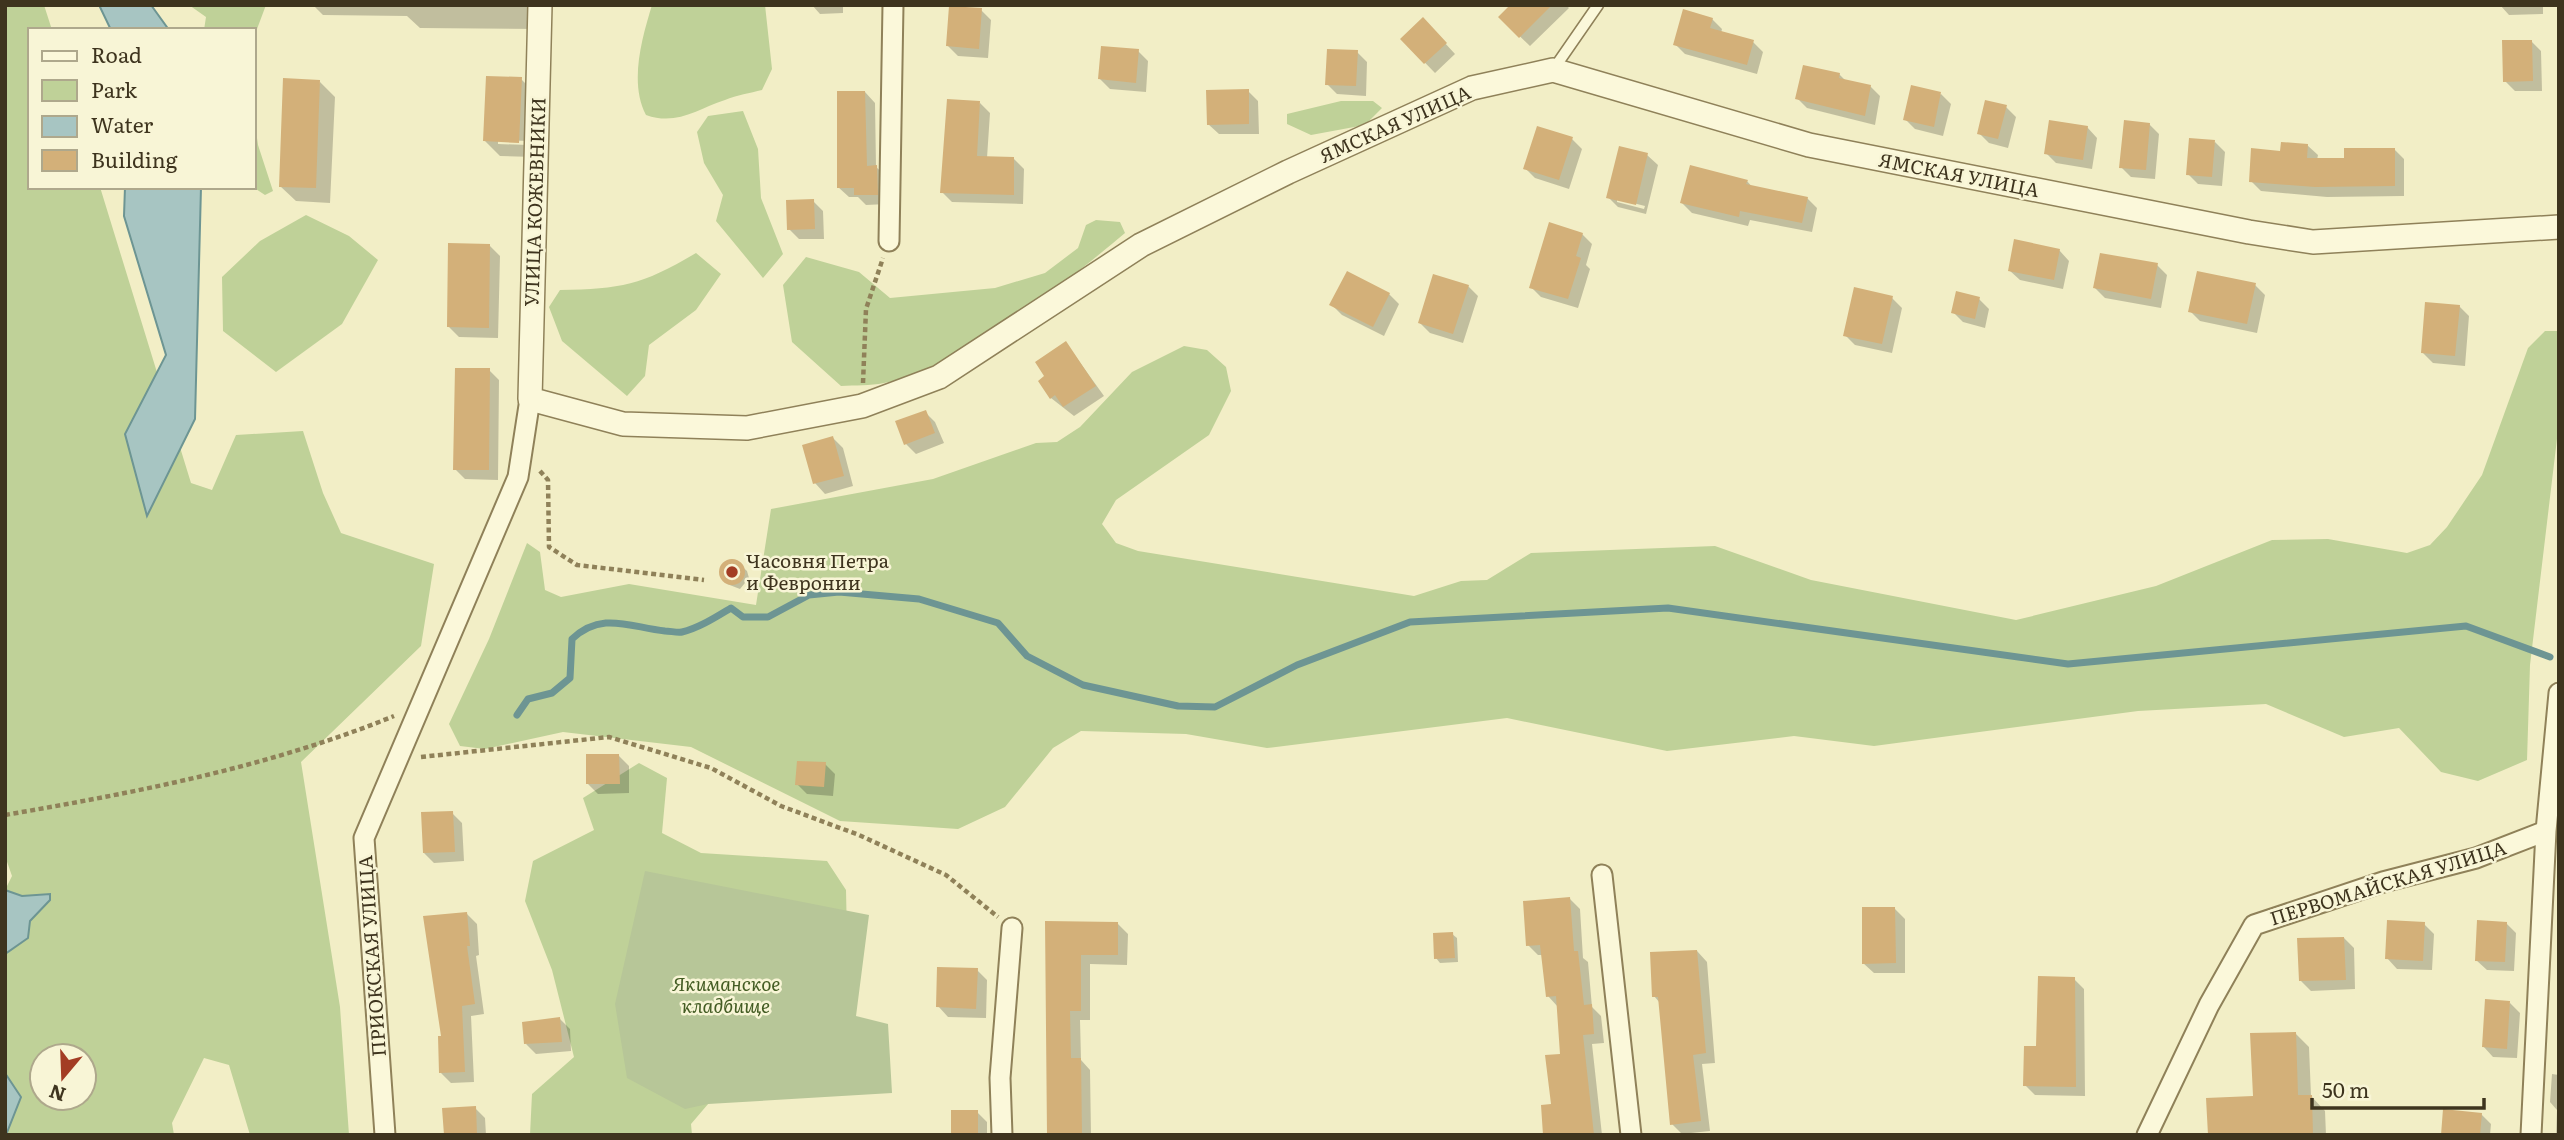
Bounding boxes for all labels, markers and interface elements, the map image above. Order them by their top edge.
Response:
legend [28,28,256,189]
text: Road [91,38,142,69]
text: Park [91,73,137,104]
street label: ЯМСКАЯ УЛИЦА [1315,77,1475,169]
street label: УЛИЦА КОЖЕВНИКИ [516,97,552,307]
text: Water [91,108,153,139]
text: Building [91,143,178,174]
street label: ЯМСКАЯ УЛИЦА [1877,145,2042,203]
place label: Часовня Петра и Февронии [746,546,890,596]
marker: Часовня Петра и Февронии [724,564,740,580]
street label: ПЕРВОМАЙСКАЯ УЛИЦА [2266,833,2509,931]
street label: ПРИОКСКАЯ УЛИЦА [350,854,392,1058]
park label: Якиманское кладбище [672,969,780,1019]
north arrow [28,1042,98,1112]
scale bar [2312,1066,2484,1110]
text: 50 m [2322,1073,2369,1104]
text: N [45,1078,69,1110]

